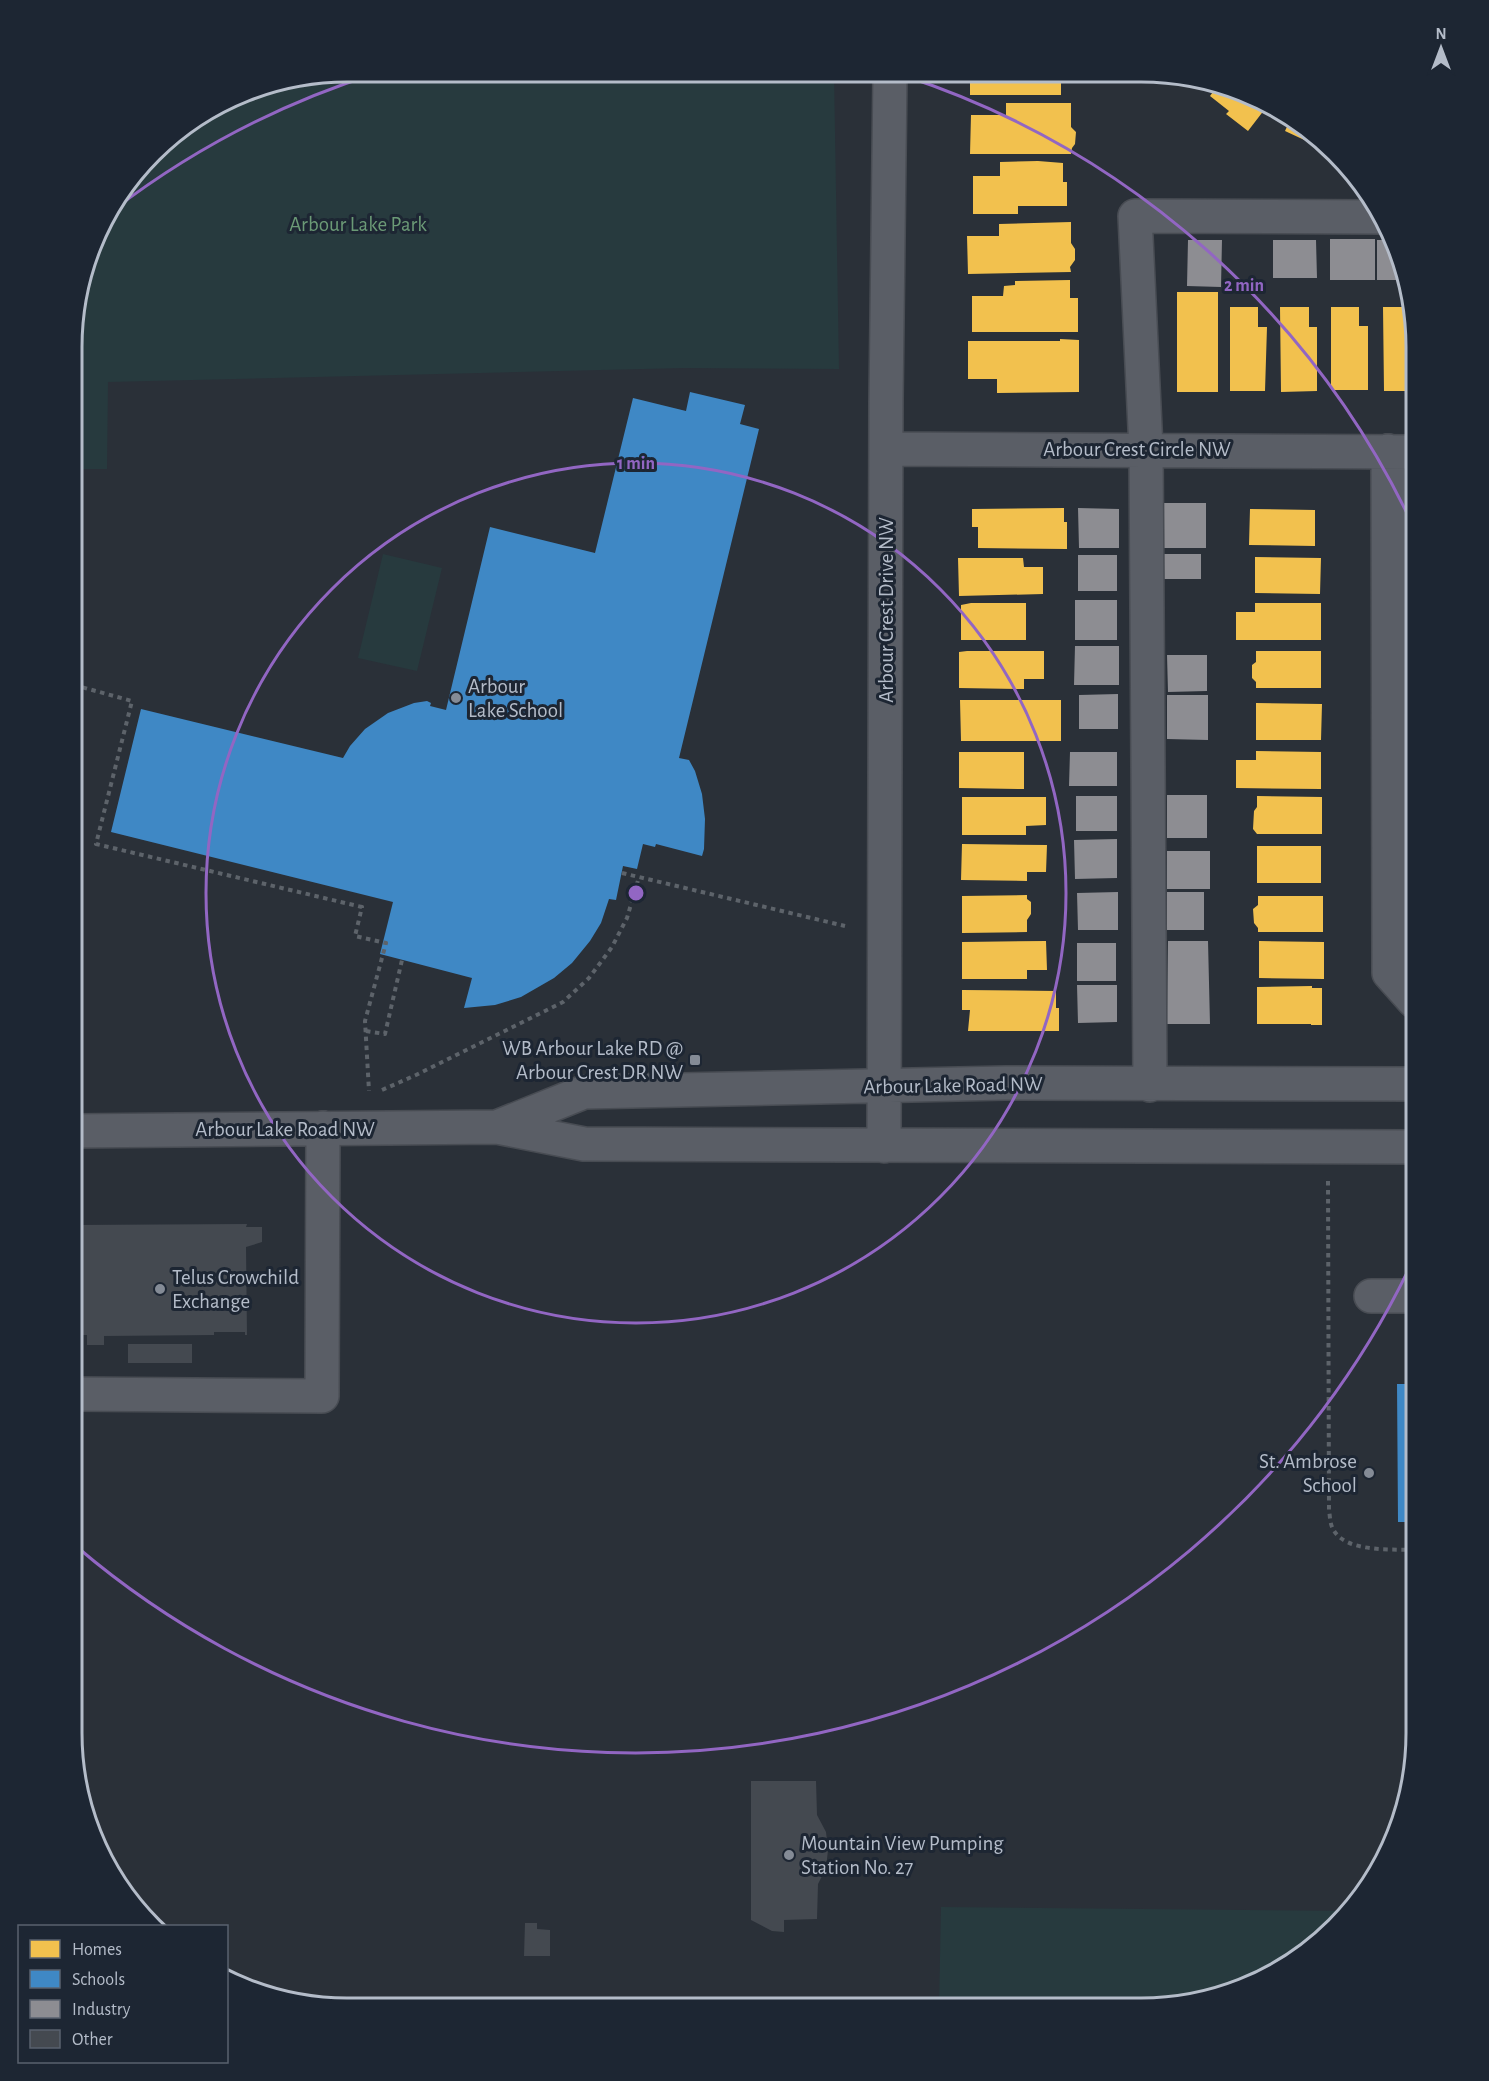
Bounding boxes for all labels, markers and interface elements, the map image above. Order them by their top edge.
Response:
north arrow [1411,18,1471,78]
text: N [1435,26,1447,42]
park label: Arbour Lake Park [289,214,427,235]
text: 2 min [1224,277,1264,295]
street label: Arbour Crest Circle NW [1043,439,1231,460]
text: 1 min [617,455,655,473]
street label: Arbour Crest Drive NW [876,517,897,703]
place label: Arbour Lake School [468,676,563,721]
marker: Arbour Lake School [449,691,463,705]
centre of rings [626,883,646,903]
place label: WB Arbour Lake RD @ Arbour Crest DR NW [502,1038,683,1083]
marker: WB Arbour Lake RD @ Arbour Crest DR NW [688,1053,702,1067]
street label: Arbour Lake Road NW [863,1073,1043,1098]
street label: Arbour Lake Road NW [195,1119,375,1140]
place label: Telus Crowchild Exchange [172,1267,299,1312]
marker: Telus Crowchild Exchange [153,1282,167,1296]
place label: St. Ambrose School [1259,1451,1357,1496]
marker: St. Ambrose School [1362,1466,1376,1480]
place label: Mountain View Pumping Station No. 27 [801,1833,1004,1878]
marker: Mountain View Pumping Station No. 27 [782,1848,796,1862]
legend [18,1925,228,2063]
text: Homes [72,1941,122,1959]
text: Schools [72,1971,125,1989]
text: Industry [72,2001,131,2019]
text: Other [72,2031,113,2049]

